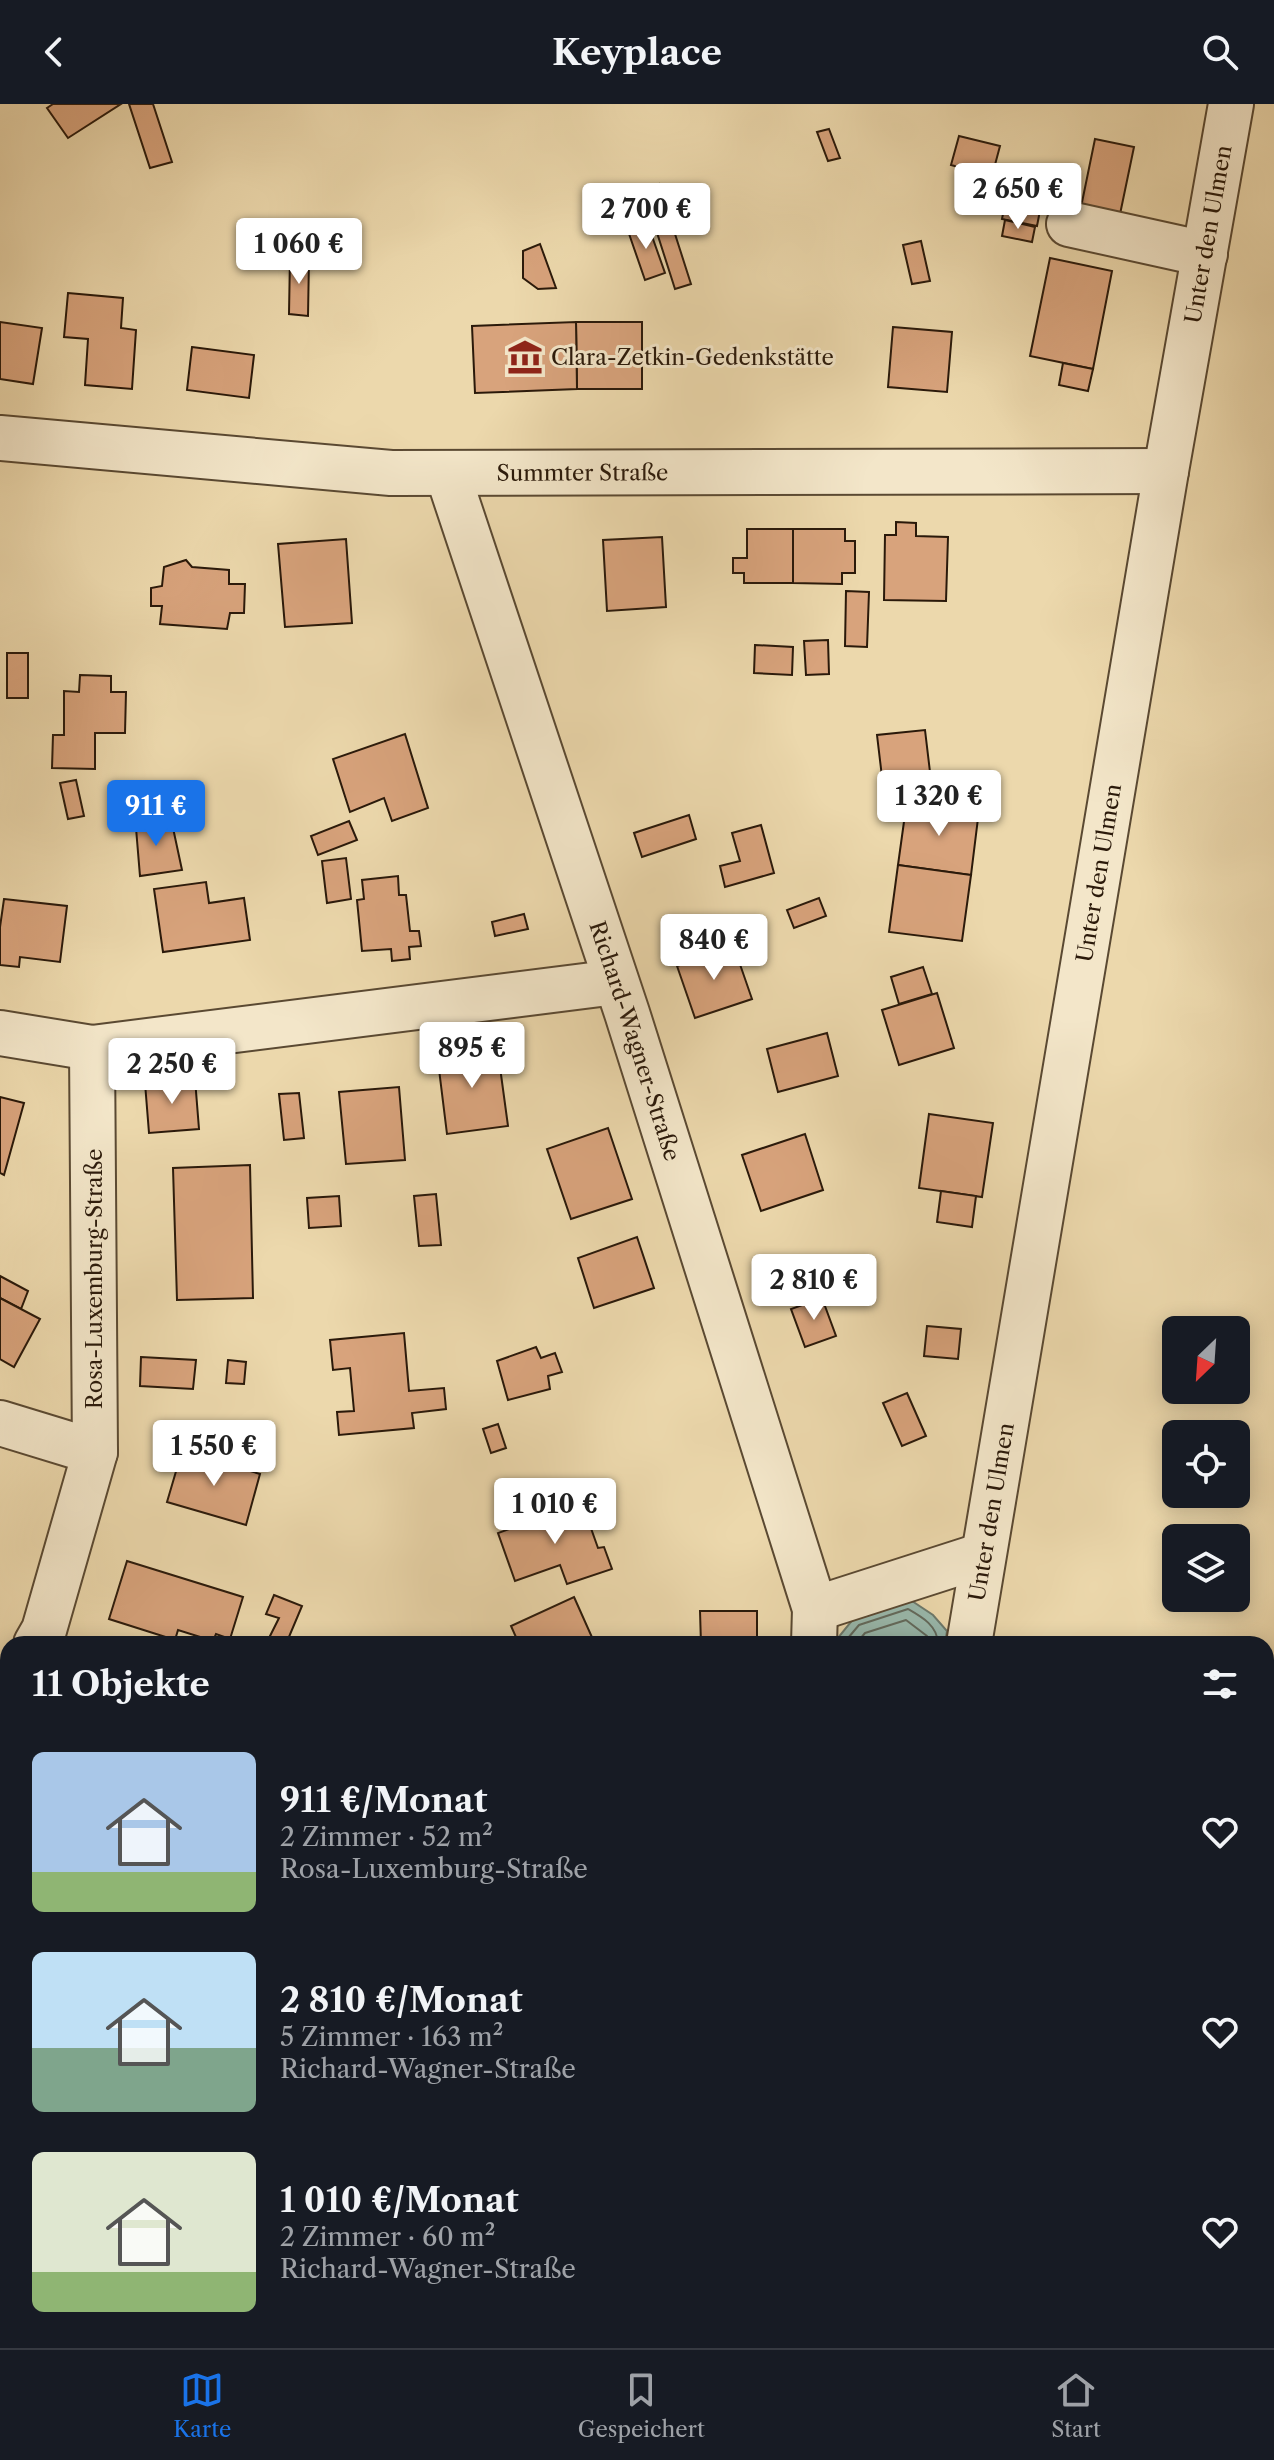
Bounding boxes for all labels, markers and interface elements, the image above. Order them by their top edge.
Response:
icon: back [32,30,76,74]
text: Keyplace [552,30,722,74]
icon: search [1198,30,1242,74]
street label: Unter den Ulmen [1179,143,1238,325]
pin: 2 650 € [944,163,1092,231]
text: 2 650 € [972,173,1064,205]
pin: 2 700 € [572,183,720,251]
text: 2 700 € [600,193,692,225]
pin: 1 060 € [225,218,373,286]
text: 1 060 € [254,228,344,260]
museum icon: Clara-Zetkin-Gedenkstätte [506,338,544,376]
place label: Clara-Zetkin-Gedenkstätte [551,344,834,371]
street label: Summter Straße [496,459,668,487]
pin: 1 320 € [865,770,1013,838]
pin: 911 € [100,780,212,848]
text: 1 320 € [895,780,983,812]
street label: Unter den Ulmen [1071,781,1127,964]
text: 911 € [125,790,187,822]
pin: 840 € [658,914,770,982]
street label: Richard-Wagner-Straße [583,918,686,1164]
text: 840 € [678,924,750,956]
pin: 895 € [416,1022,528,1090]
text: 895 € [438,1032,506,1064]
pin: 2 250 € [98,1038,246,1106]
text: 2 250 € [126,1048,218,1080]
street label: Rosa-Luxemburg-Straße [81,1149,108,1409]
pin: 2 810 € [740,1254,888,1322]
text: 2 810 € [770,1264,858,1296]
north arrow [1162,1316,1250,1404]
map controls [1162,1316,1250,1612]
pin: 1 550 € [140,1420,288,1488]
street label: Unter den Ulmen [963,1420,1020,1603]
button: locate [1162,1420,1250,1508]
text: 1 550 € [171,1430,257,1462]
pin: 1 010 € [481,1478,629,1546]
text: 1 010 € [512,1488,598,1520]
button: layers [1162,1524,1250,1612]
icon: filters [1198,1662,1242,1706]
text: 11 Objekte [32,1663,210,1705]
text: 911 €/Monat [280,1779,487,1821]
icon: home [96,1784,192,1880]
icon: heart [1198,1810,1242,1854]
text: 2 Zimmer · 52 m² [280,1821,493,1853]
text: Rosa-Luxemburg-Straße [280,1853,588,1885]
text: 2 810 €/Monat [280,1979,523,2021]
icon: home [96,1984,192,2080]
icon: heart [1198,2010,1242,2054]
text: 5 Zimmer · 163 m² [280,2021,503,2053]
text: Richard-Wagner-Straße [280,2053,576,2085]
text: 1 010 €/Monat [280,2179,519,2221]
icon: home [96,2184,192,2280]
icon: heart [1198,2210,1242,2254]
text: 2 Zimmer · 60 m² [280,2221,495,2253]
text: Richard-Wagner-Straße [280,2253,576,2285]
tab: Karte [173,2368,231,2443]
tab: Gespeichert [578,2368,705,2443]
tab: Start [1051,2368,1101,2443]

